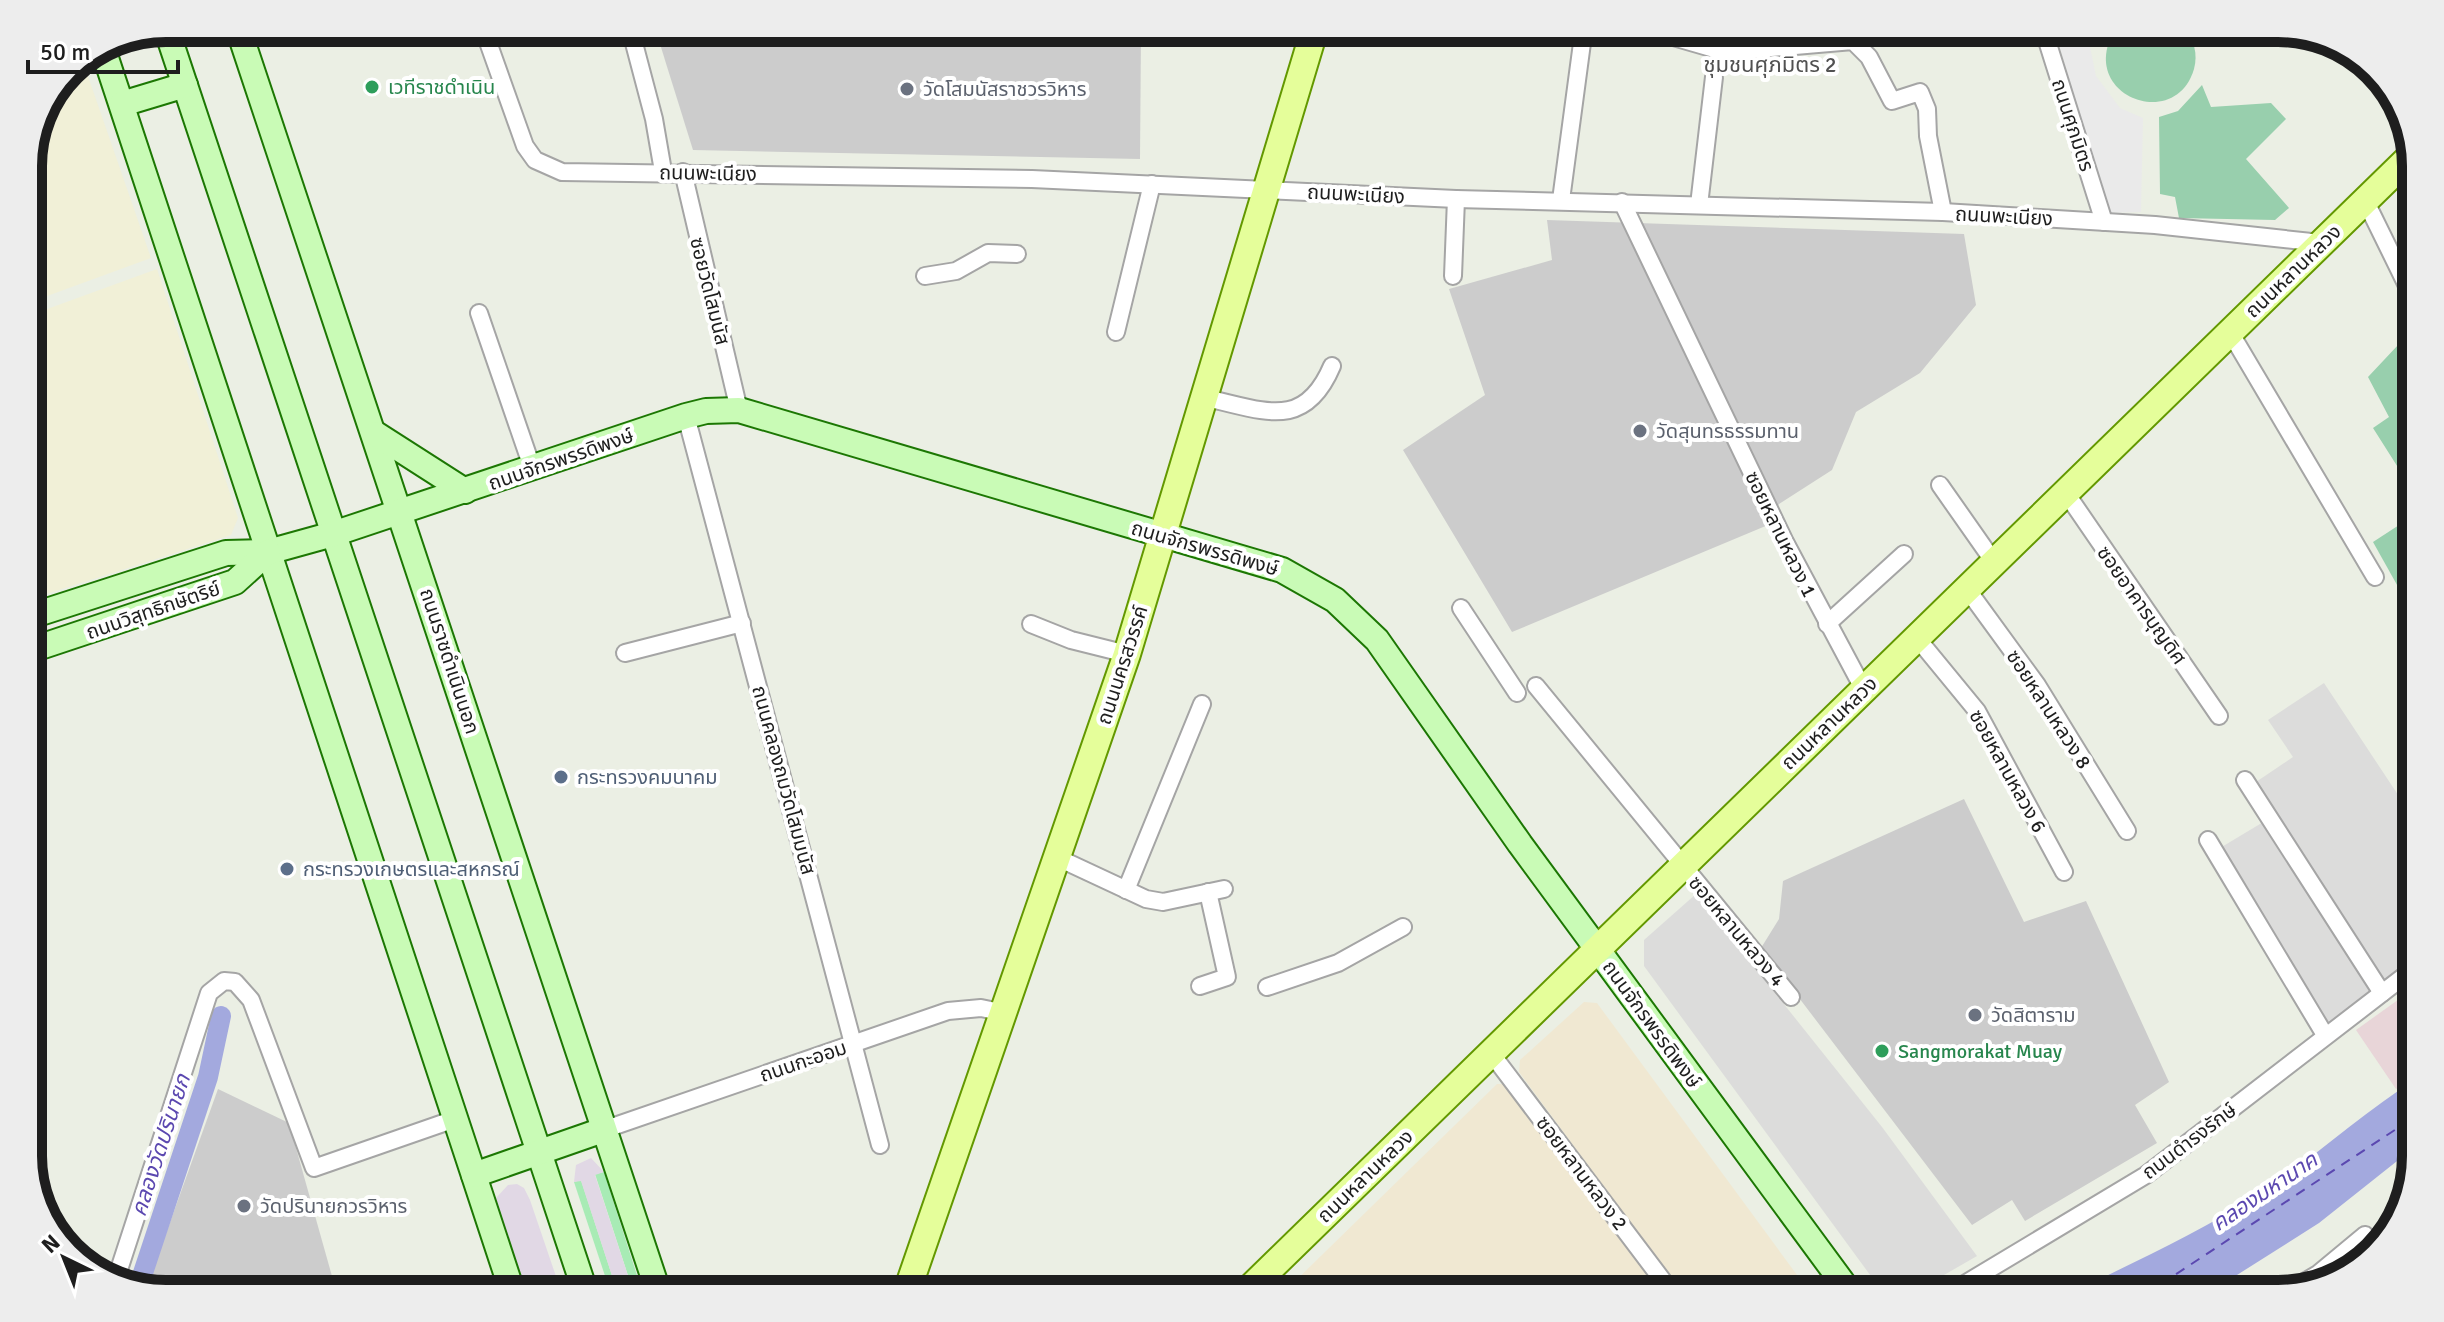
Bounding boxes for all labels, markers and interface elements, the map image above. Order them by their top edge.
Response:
scale bar [28,24,178,74]
text: 50 m [40,37,90,67]
district label: ชุมชนศุภมิตร 2 [1703,51,1837,78]
place label: เวทีราชดำเนิน [388,75,495,100]
street label: ถนนศุภมิตร [2046,76,2099,175]
place label: วัดโสมนัสราชวรวิหาร [923,77,1086,102]
marker: เวทีราชดำเนิน [363,78,381,96]
marker: วัดโสมนัสราชวรวิหาร [898,80,916,98]
street label: ถนนพะเนียง [659,160,757,187]
street label: ถนนพะเนียง [1306,179,1406,210]
street label: ถนนพะเนียง [1954,201,2054,232]
street label: ถนนหลานหลวง [2240,219,2347,323]
street label: ซอยวัดโสมนัส [684,235,735,348]
place label: วัดสุนทรธรรมทาน [1656,419,1799,444]
marker: วัดสุนทรธรรมทาน [1631,422,1649,440]
street label: ถนนจักรพรรดิพงษ์ [485,423,637,496]
street label: ซอยหลานหลวง 1 [1739,467,1822,601]
street label: ถนนจักรพรรดิพงษ์ [1128,515,1282,582]
street label: ซอยอาคารบุญดิศ [2091,541,2192,670]
street label: ถนนวิสุทธิกษัตริย์ [83,576,224,645]
street label: ถนนราชดำเนินนอก [414,585,485,737]
street label: ถนนนครสวรรค์ [1091,602,1154,728]
street label: ซอยหลานหลวง 8 [2001,645,2096,774]
street label: ถนนหลานหลวง [1776,671,1883,775]
street label: ถนนคลองถมวัดโสมมนัส [746,683,821,877]
street label: ซอยหลานหลวง 6 [1963,705,2052,837]
place label: กระทรวงคมนาคม [577,765,718,790]
marker: กระทรวงคมนาคม [552,768,570,786]
place label: กระทรวงเกษตรและสหกรณ์ [303,857,520,882]
marker: กระทรวงเกษตรและสหกรณ์ [278,860,296,878]
street label: ซอยหลานหลวง 4 [1683,871,1790,992]
street label: ถนนจักรพรรดิพงษ์ [1597,955,1707,1093]
place label: วัดสิตาราม [1991,1003,2076,1028]
marker: วัดสิตาราม [1966,1006,1984,1024]
street label: ถนนกะออม [756,1035,850,1088]
place label: Sangmorakat Muay [1898,1039,2063,1064]
marker: Sangmorakat Muay [1873,1042,1891,1060]
water label: คลองวัดปรินายก [125,1070,196,1220]
street label: ถนนดำรงรักษ์ [2137,1098,2242,1185]
street label: ซอยหลานหลวง 2 [1530,1111,1633,1236]
street label: ถนนหลานหลวง [1312,1124,1419,1228]
water label: คลองมหานาค [2206,1145,2324,1237]
place label: วัดปรินายกวรวิหาร [260,1194,407,1219]
marker: วัดปรินายกวรวิหาร [235,1197,253,1215]
north arrow [24,1218,104,1298]
text: N [36,1229,66,1259]

